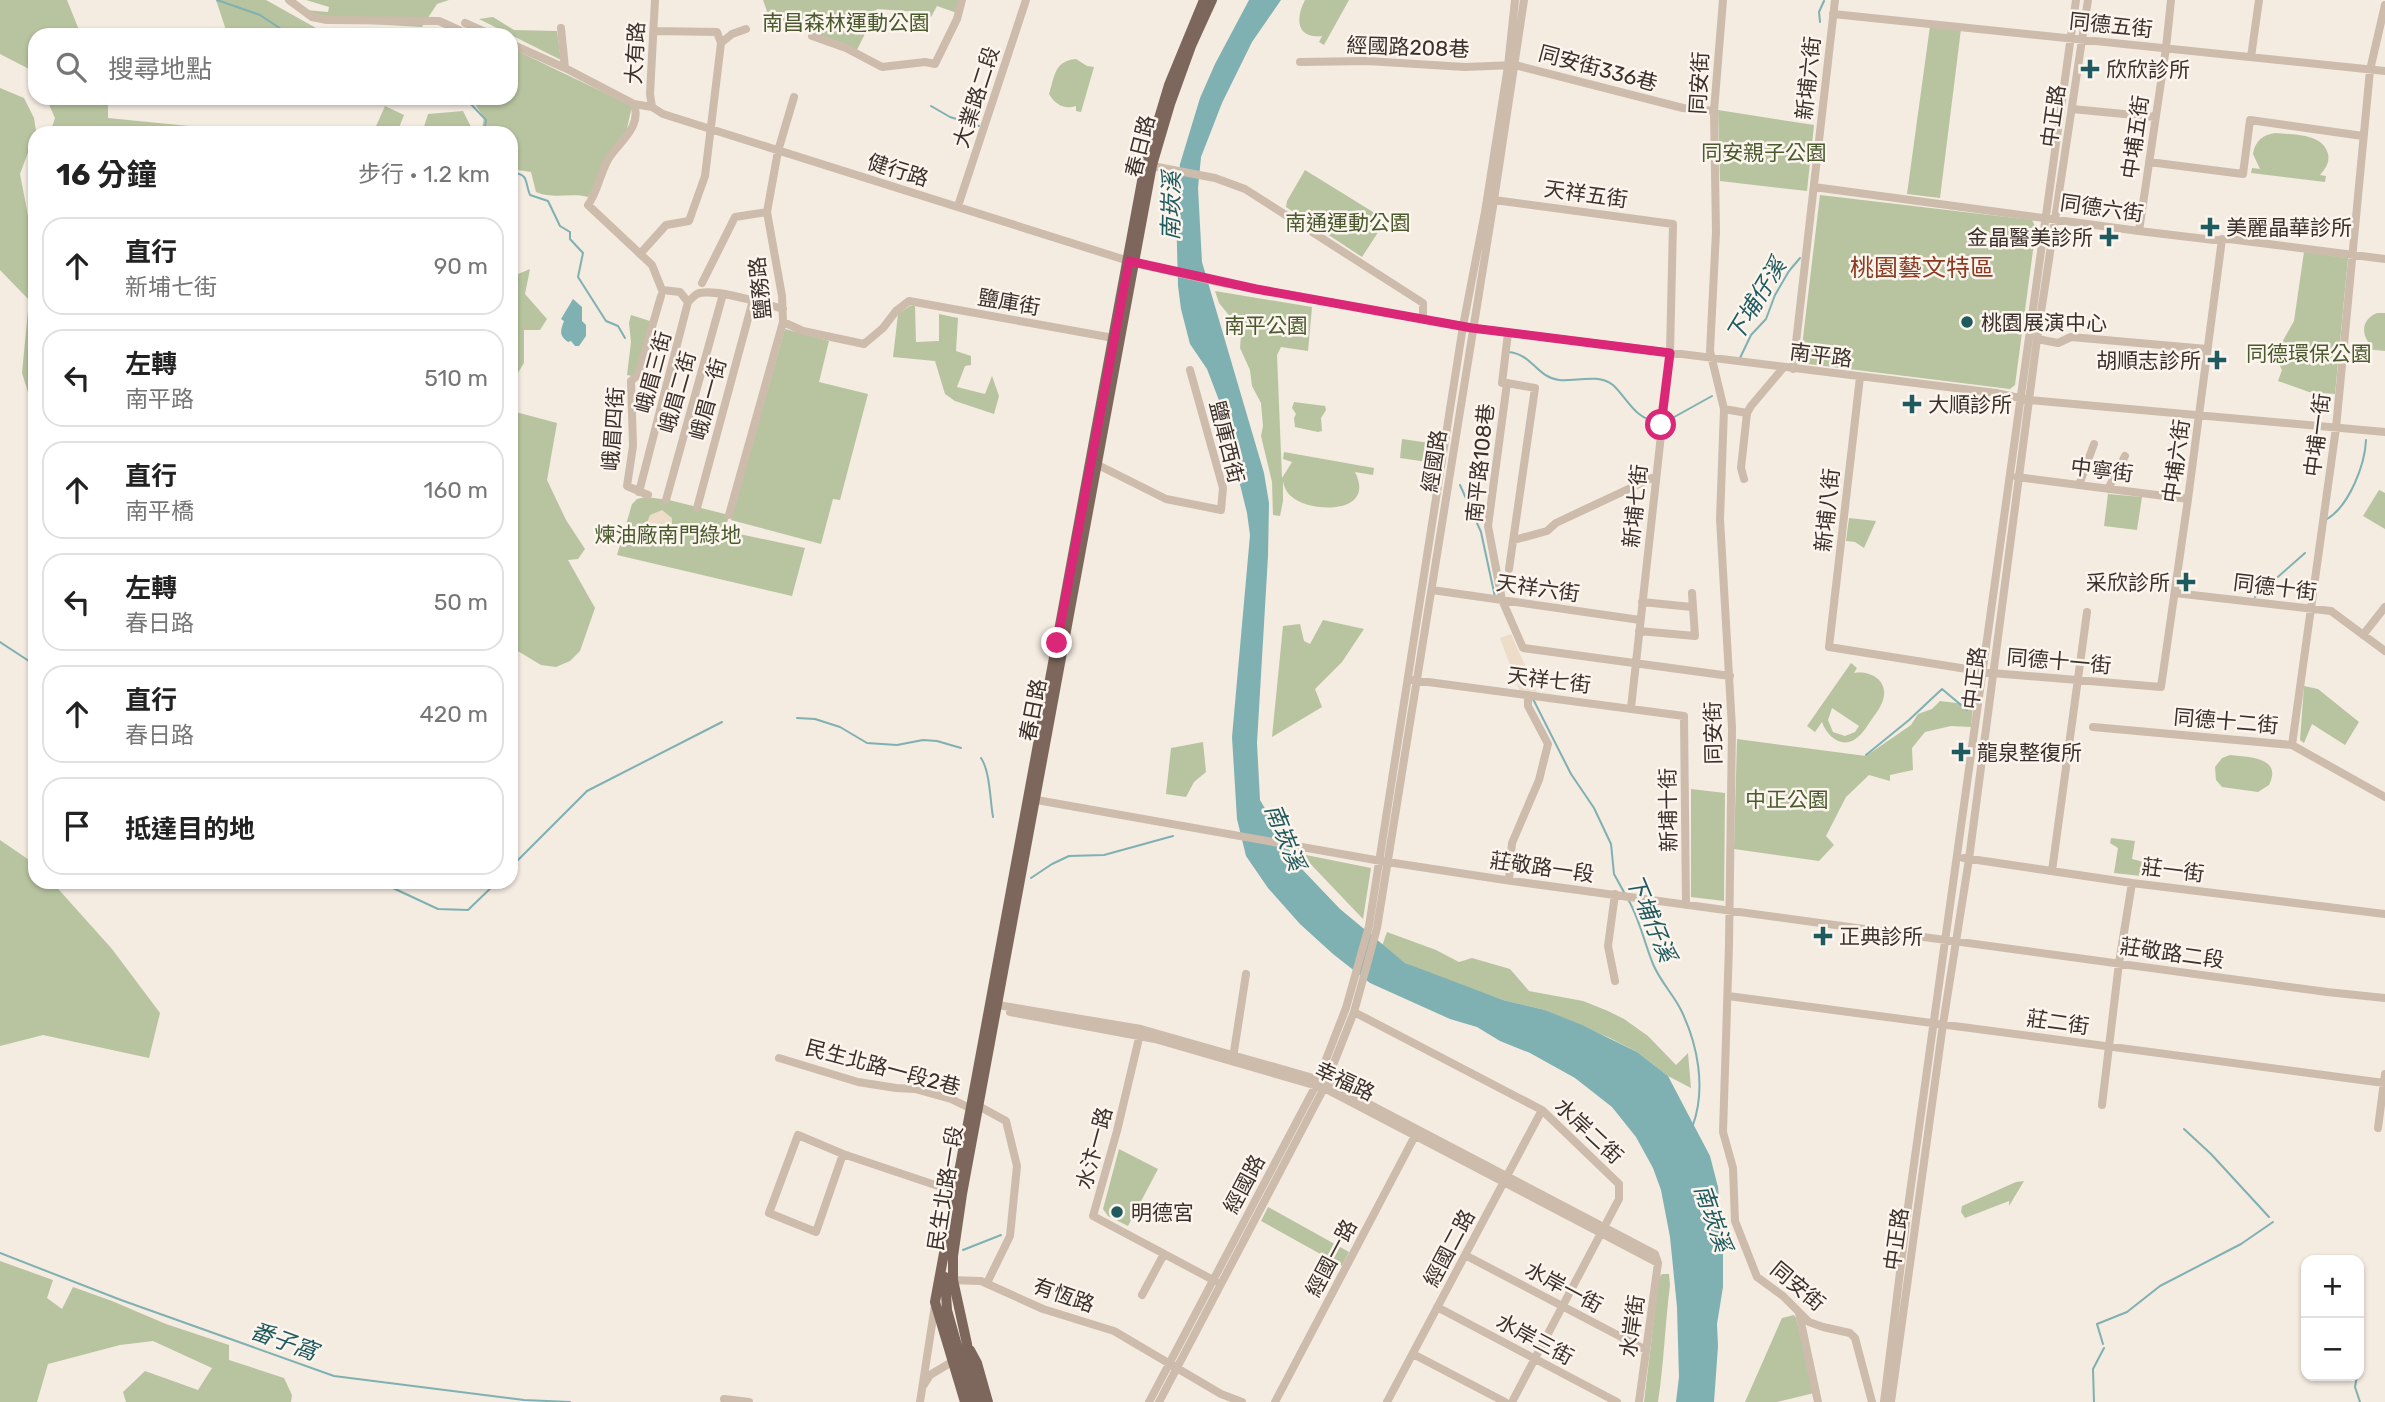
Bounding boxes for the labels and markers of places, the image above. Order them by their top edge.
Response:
place label: 欣欣診所 [2106,57,2190,82]
marker: 欣欣診所 [2080,59,2100,79]
place label: 美麗晶華診所 [2226,215,2352,240]
marker: 美麗晶華診所 [2200,217,2220,237]
place label: 金晶醫美診所 [1967,225,2093,250]
marker: 金晶醫美診所 [2099,227,2119,247]
place label: 桃園展演中心 [1981,310,2107,335]
marker: 桃園展演中心 [1959,314,1975,330]
place label: 胡順志診所 [2096,348,2201,373]
marker: 胡順志診所 [2207,350,2227,370]
place label: 大順診所 [1928,392,2012,417]
marker: 大順診所 [1902,394,1922,414]
place label: 采欣診所 [2086,570,2170,595]
marker: 采欣診所 [2176,572,2196,592]
place label: 龍泉整復所 [1977,740,2082,765]
marker: 龍泉整復所 [1951,742,1971,762]
place label: 正典診所 [1839,924,1923,949]
marker: 正典診所 [1813,926,1833,946]
place label: 明德宮 [1131,1200,1194,1225]
marker: 明德宮 [1109,1204,1125,1220]

